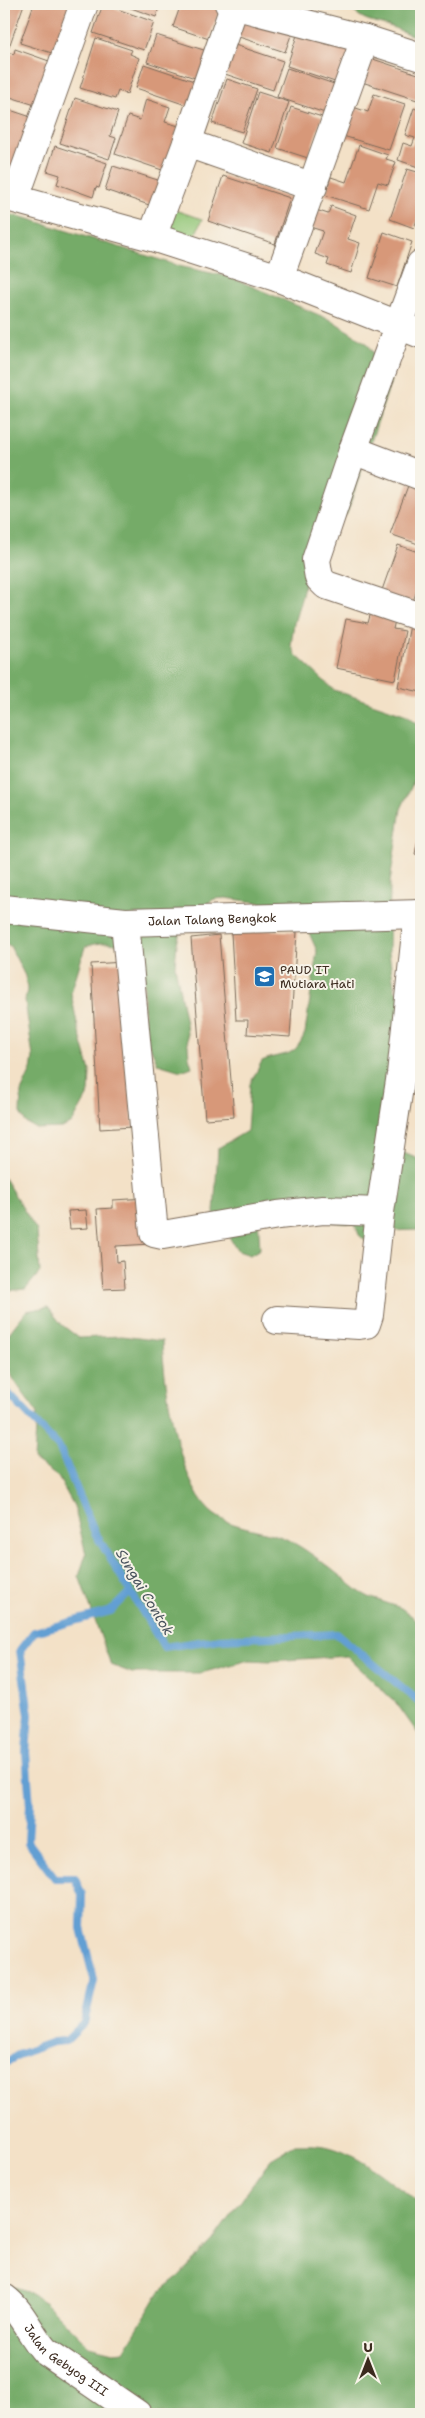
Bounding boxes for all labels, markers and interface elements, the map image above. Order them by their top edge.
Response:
street label: Jalan Talang Bengkok [148,910,277,929]
place label: PAUD IT Mutiara Hati [280,962,355,992]
school or university icon: PAUD IT Mutiara Hati [252,965,276,989]
water label: Sungai Contok [112,1545,178,1639]
street label: Jalan Gebyog III [20,2321,111,2400]
north arrow [342,2336,392,2386]
text: U [363,2338,373,2356]

